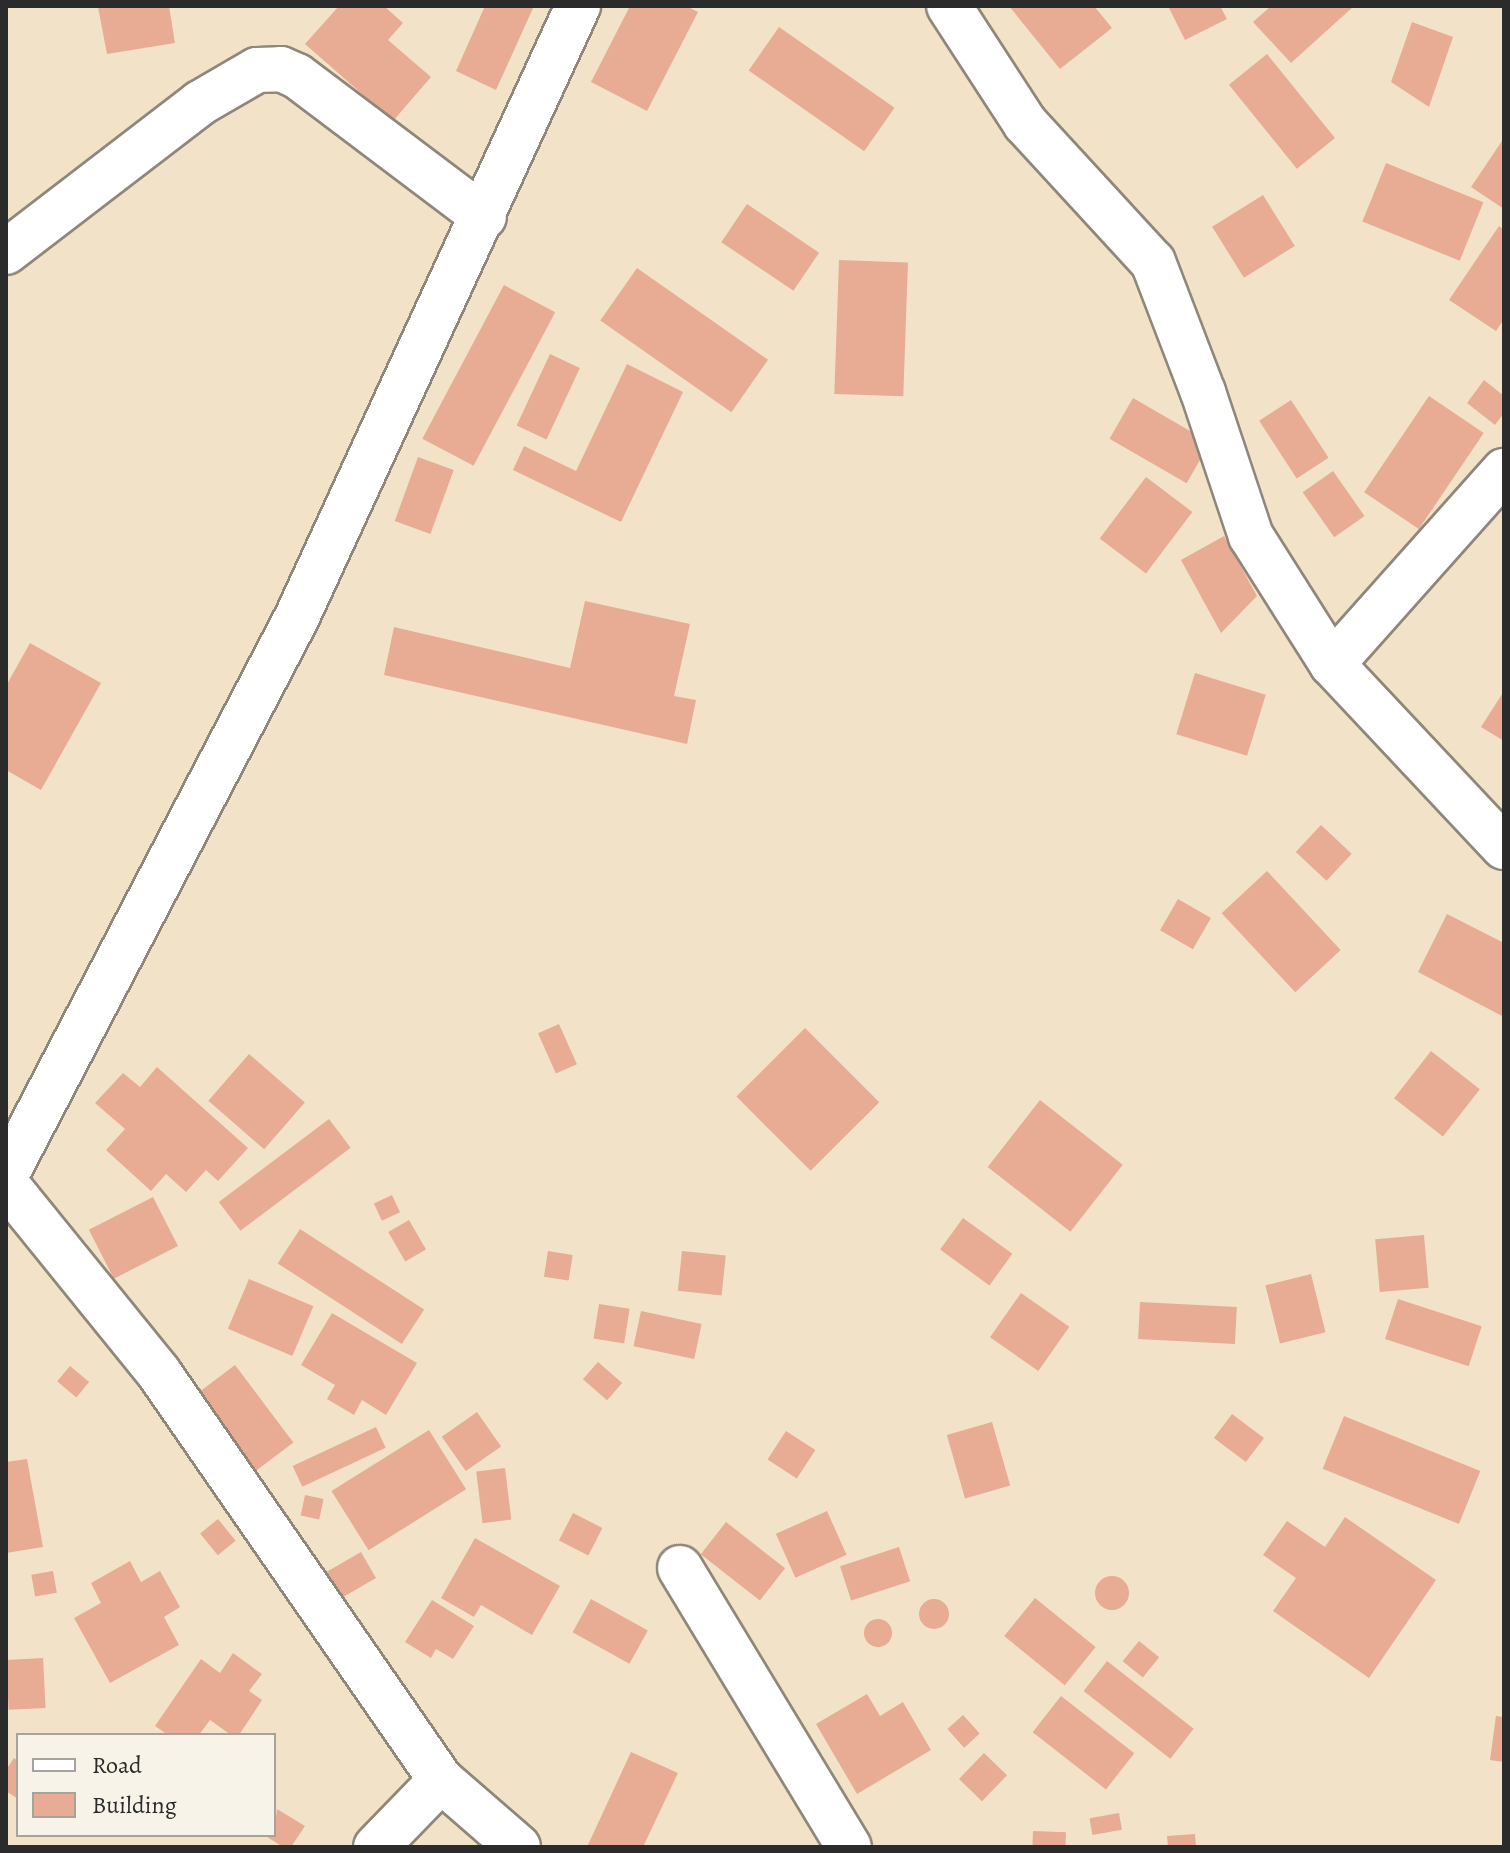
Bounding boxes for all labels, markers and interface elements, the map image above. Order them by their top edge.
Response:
legend [16,1733,276,1837]
text: Road [92,1749,142,1781]
text: Building [92,1789,177,1821]

